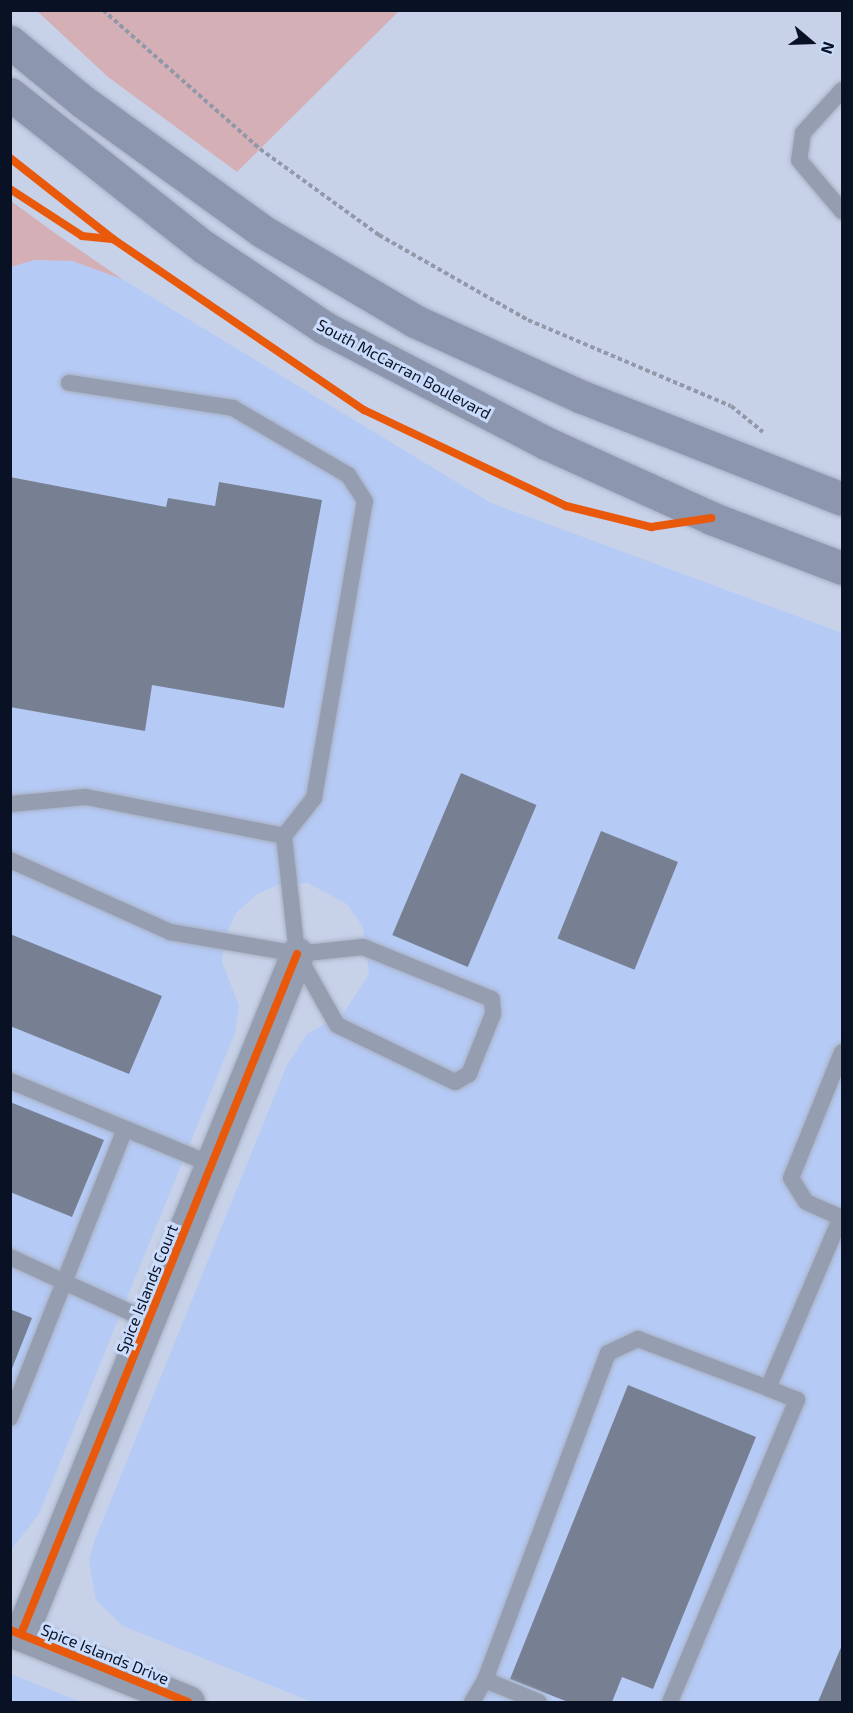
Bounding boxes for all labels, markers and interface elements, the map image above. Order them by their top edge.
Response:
north arrow [781,12,841,72]
text: N [818,39,839,57]
street label: South McCarran Boulevard [314,315,494,423]
street label: Spice Islands Court [112,1221,182,1357]
street label: Spice Islands Drive [38,1620,172,1688]

